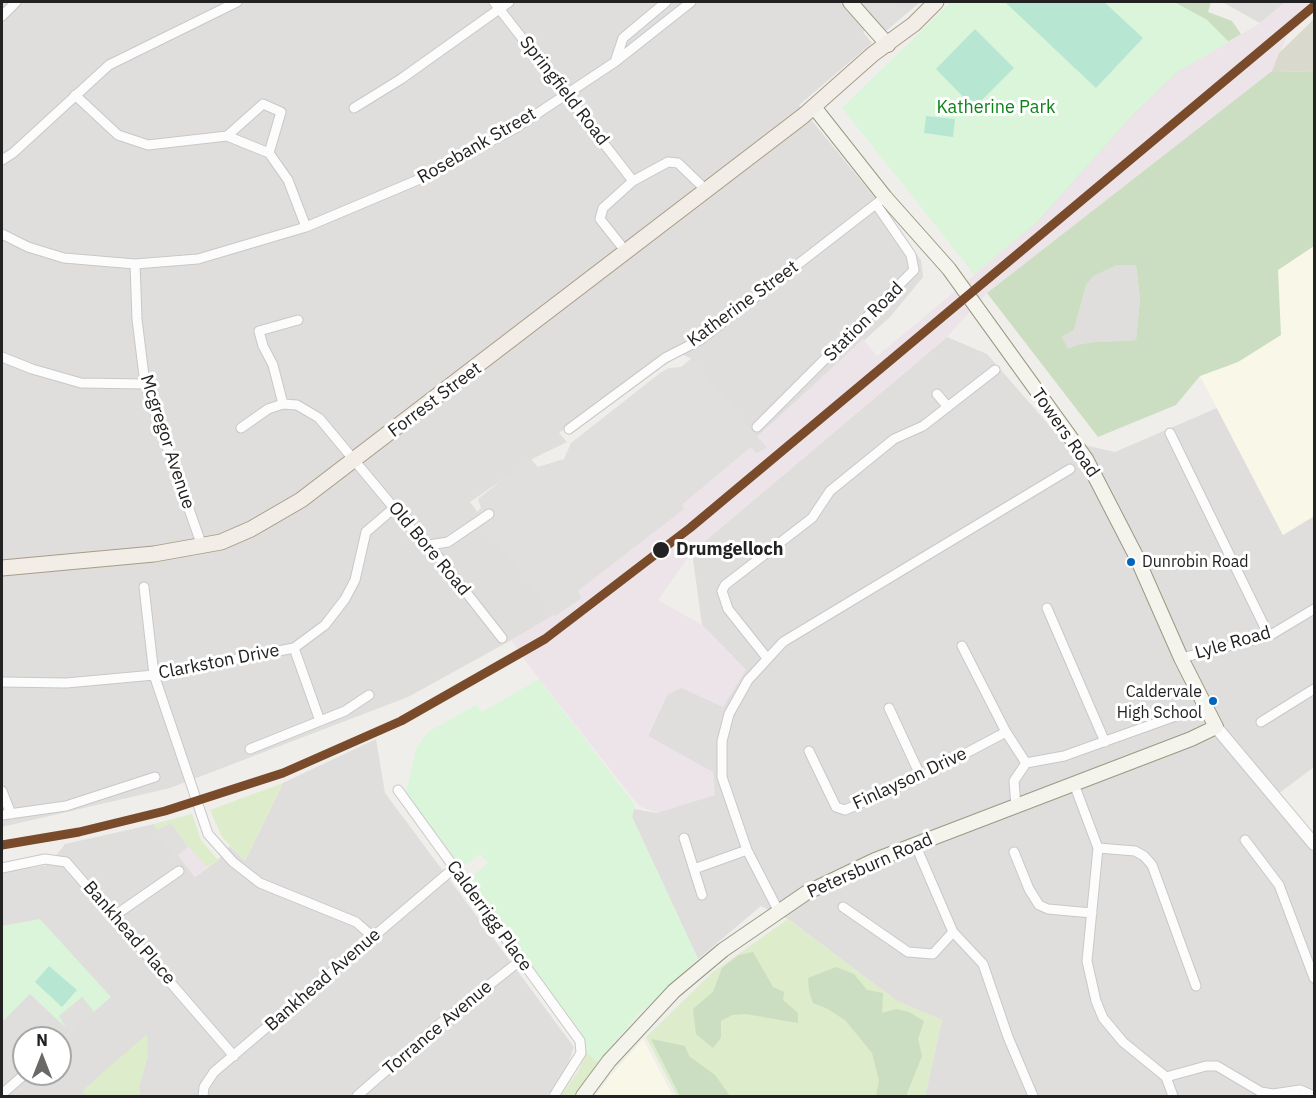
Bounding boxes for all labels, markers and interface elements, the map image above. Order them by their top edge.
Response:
street label: Springfield Road [515,32,613,150]
park label: Katherine Park [936,97,1056,119]
street label: Rosebank Street [414,103,540,189]
street label: Katherine Street [683,256,803,352]
street label: Station Road [820,278,908,366]
street label: Forrest Street [384,358,486,442]
street label: Mcgregor Avenue [135,372,199,512]
street label: Towers Road [1026,384,1104,482]
street label: Old Bore Road [383,498,475,600]
place label: Drumgelloch [676,539,784,561]
marker: Drumgelloch [651,540,671,560]
place label: Dunrobin Road [1142,552,1249,572]
marker: Dunrobin Road [1125,556,1137,568]
street label: Lyle Road [1193,622,1273,664]
street label: Clarkston Drive [157,640,281,684]
place label: Caldervale High School [1117,682,1202,720]
marker: Caldervale High School [1207,695,1219,707]
street label: Finlayson Drive [850,743,970,815]
street label: Petersburn Road [804,829,936,903]
street label: Calderrigg Place [442,857,536,975]
street label: Bankhead Place [78,877,180,989]
street label: Bankhead Avenue [261,924,385,1036]
street label: Torrance Avenue [379,976,497,1080]
north arrow [12,1026,72,1086]
text: N [36,1030,48,1050]

